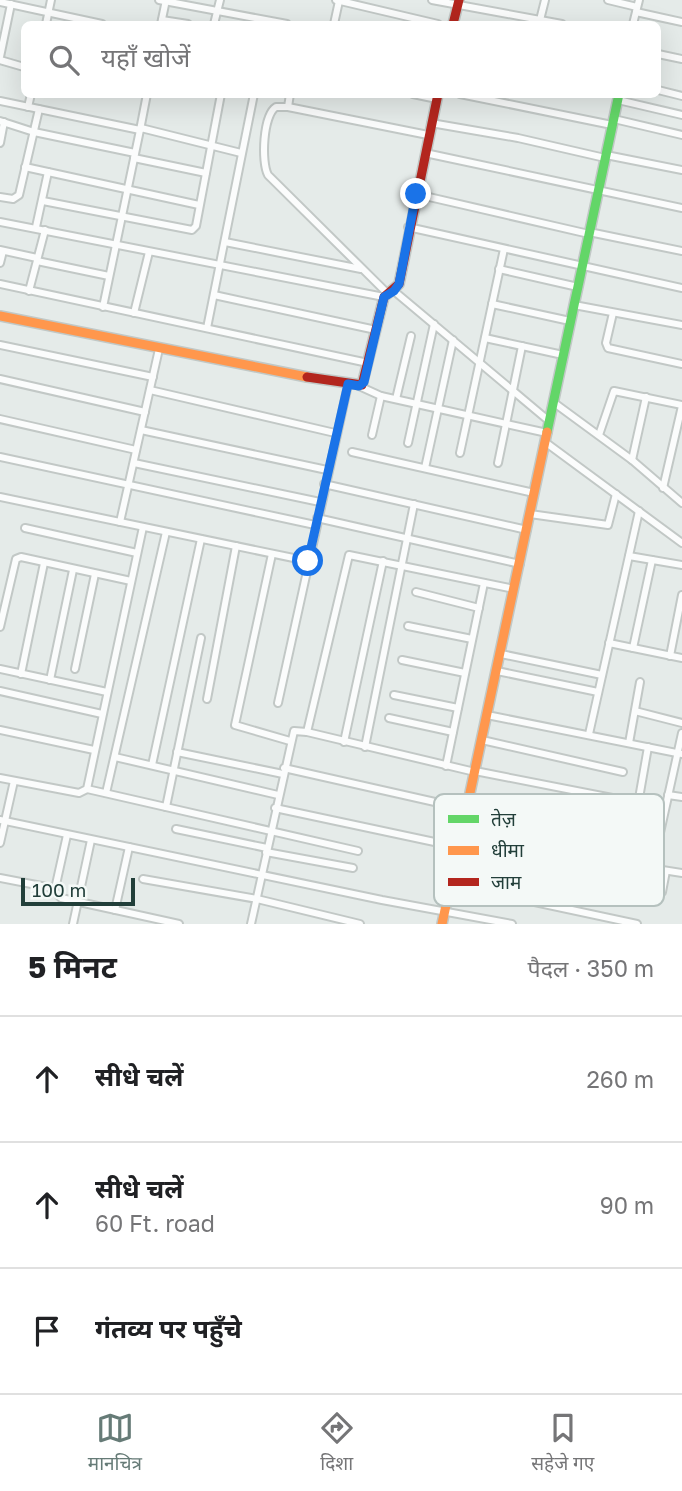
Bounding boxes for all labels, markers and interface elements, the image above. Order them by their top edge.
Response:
search box [21,21,661,98]
icon: search [45,41,83,79]
text: यहाँ खोजें [101,42,190,73]
route end [400,178,431,209]
route start [292,545,323,576]
legend [434,794,664,906]
text: तेज़ [491,807,517,830]
text: धीमा [491,838,525,861]
text: जाम [491,870,522,893]
scale bar [21,875,135,907]
text: 100 m [32,878,86,901]
text: 5 मिनट [28,949,117,985]
text: पैदल · 350 m [528,954,654,982]
icon: ahead [28,1060,66,1098]
text: सीधे चलें [95,1061,183,1092]
text: 260 m [586,1065,654,1093]
text: सीधे चलें [95,1173,183,1204]
icon: ahead [28,1186,66,1224]
text: 90 m [600,1191,654,1219]
text: 60 Ft. road [95,1209,215,1237]
icon: arrive [28,1312,66,1350]
text: गंतव्य पर पहुँचे [95,1313,242,1344]
tab: मानचित्र [88,1409,142,1478]
tab: दिशा [318,1409,356,1478]
tab: सहेजे गए [531,1409,594,1478]

